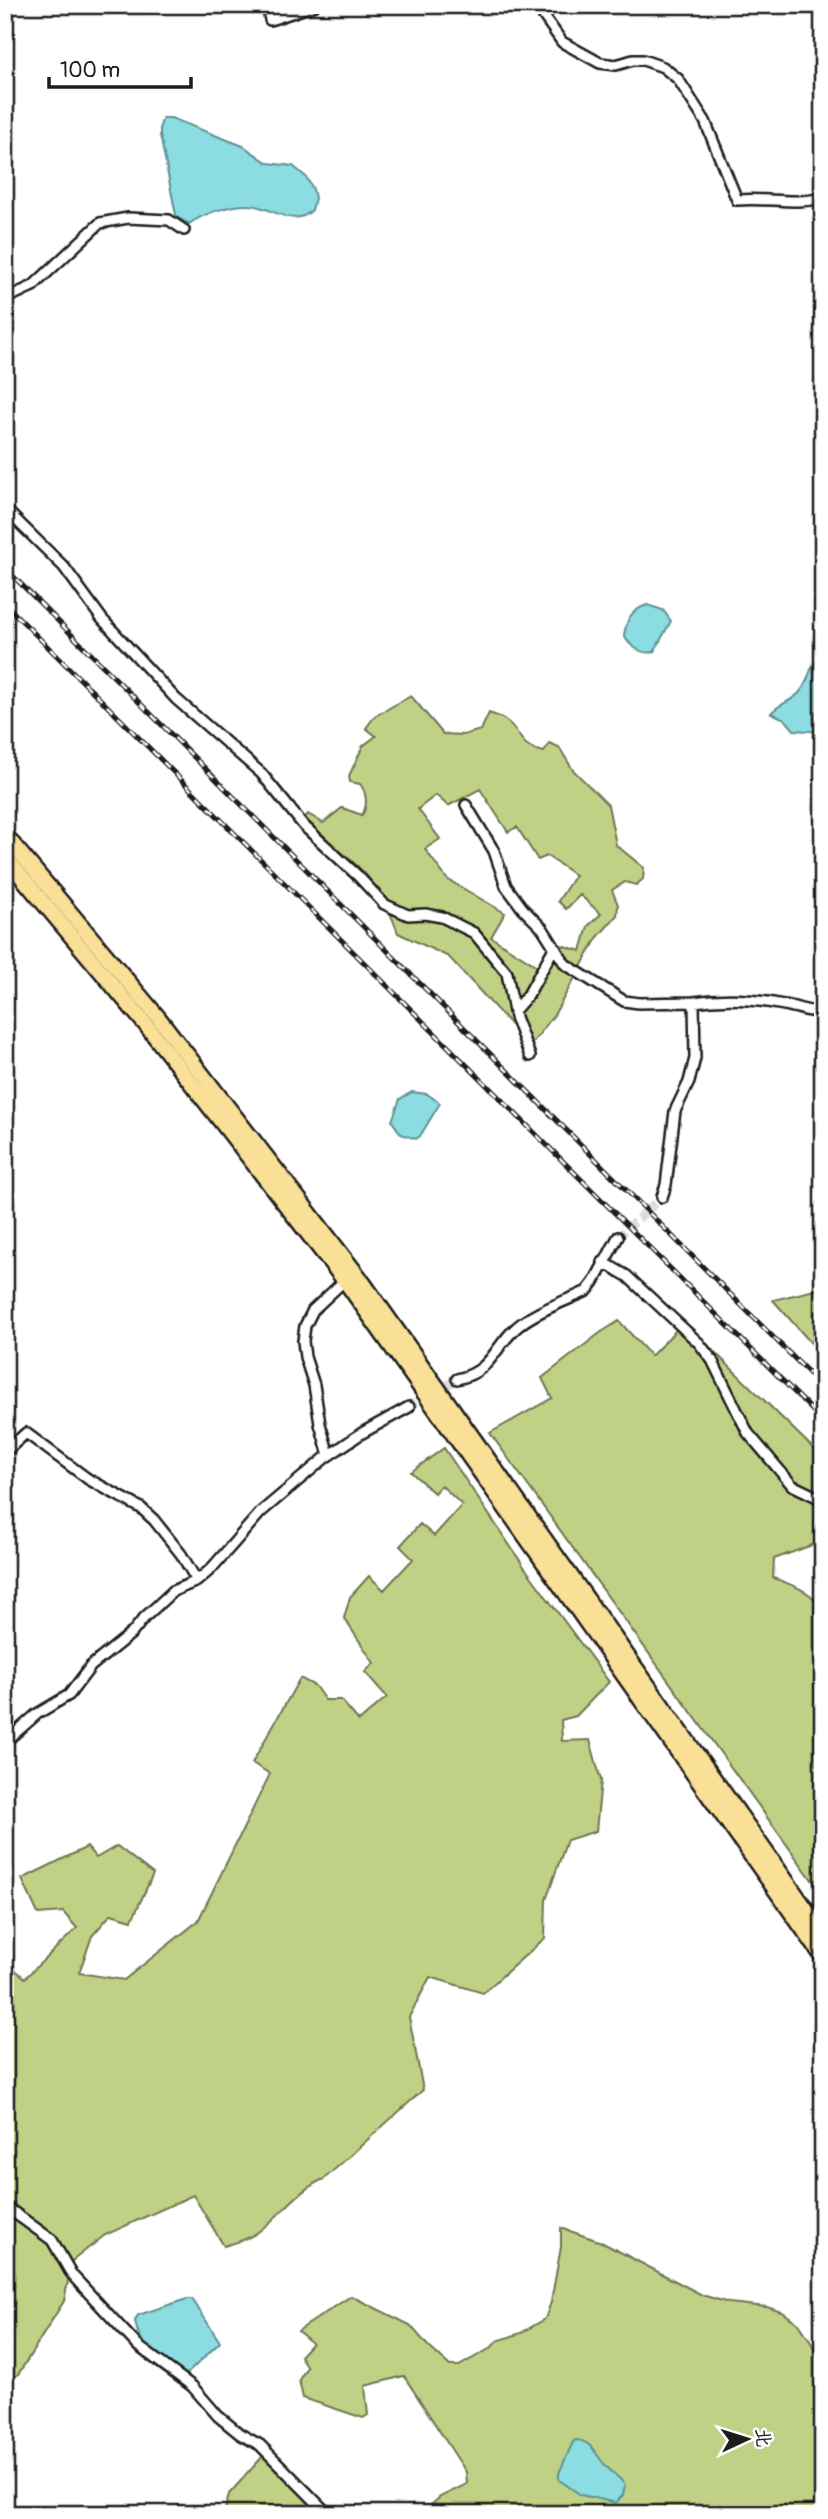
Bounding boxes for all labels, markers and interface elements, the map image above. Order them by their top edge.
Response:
scale bar [49,46,191,90]
text: 100 m [60,57,120,84]
north arrow [712,2404,782,2474]
text: 北 [750,2428,776,2448]

